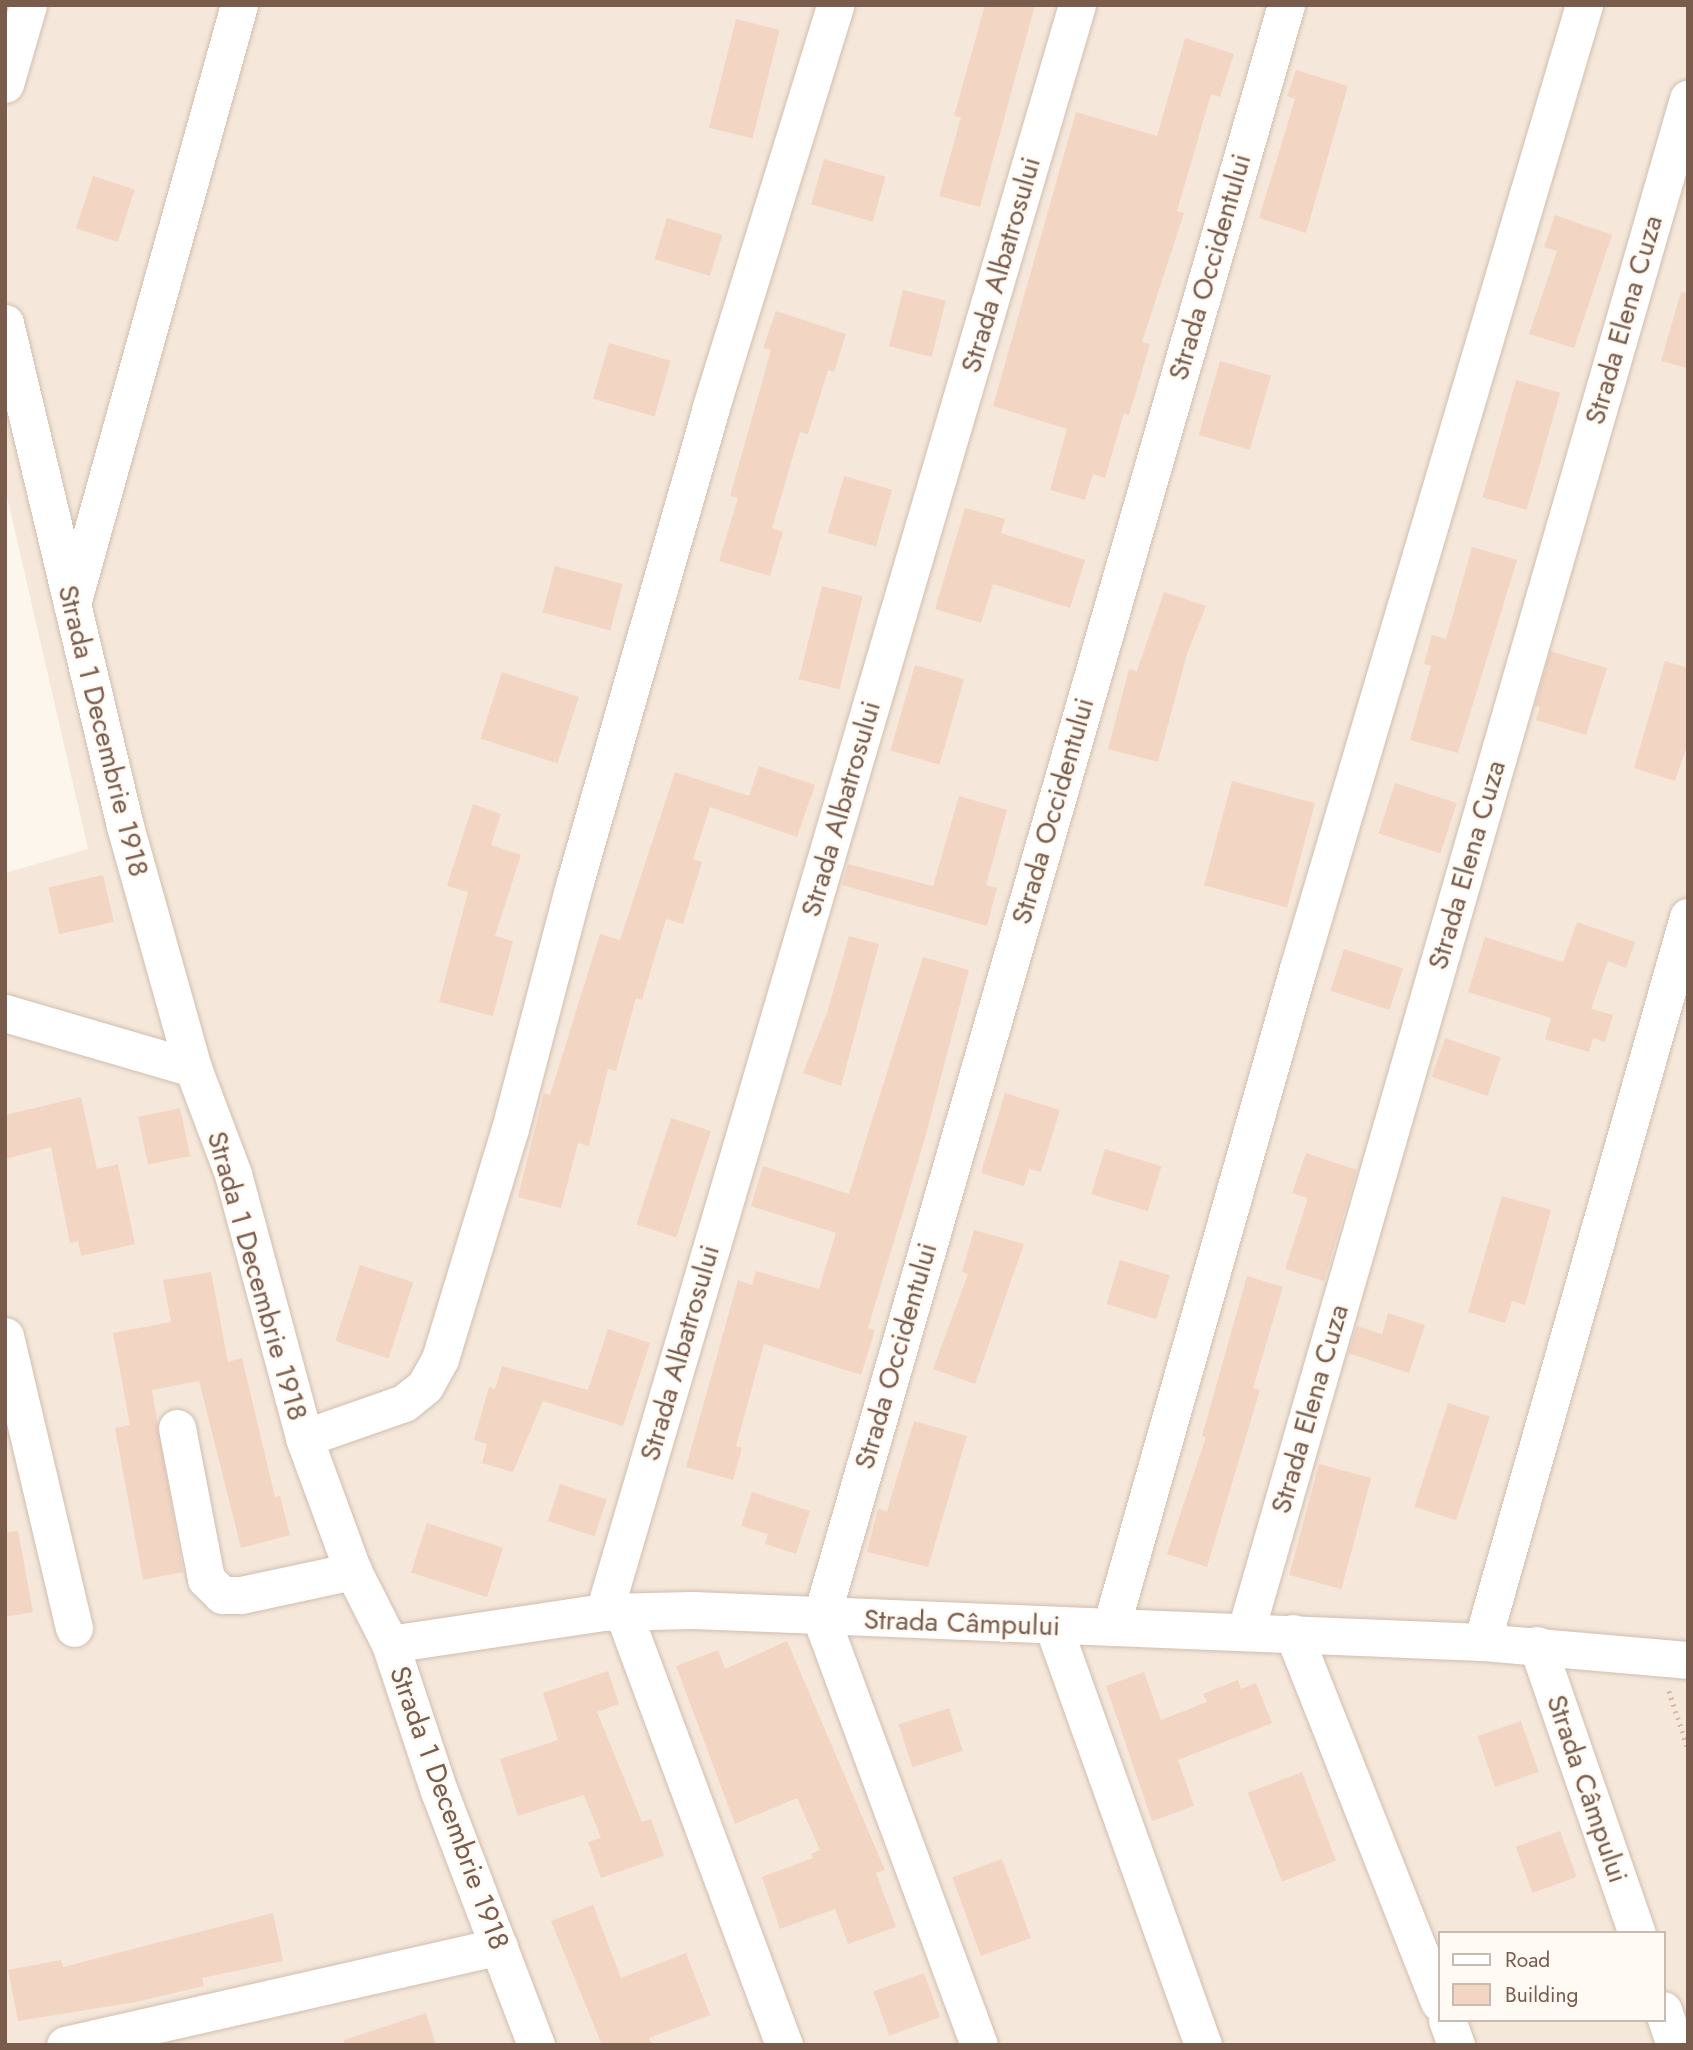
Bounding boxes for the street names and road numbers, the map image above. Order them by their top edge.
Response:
street label: Strada Occidentului [1162,150,1258,384]
street label: Strada Albatrosului [954,153,1048,377]
street label: Strada Elena Cuza [1578,212,1670,428]
street label: Strada 1 Decembrie 1918 [50,582,156,880]
street label: Strada Occidentului [1005,694,1101,928]
street label: Strada Albatrosului [794,697,888,921]
street label: Strada Elena Cuza [1421,757,1513,973]
street label: Strada 1 Decembrie 1918 [200,1127,314,1425]
street label: Strada Occidentului [848,1239,944,1473]
street label: Strada Albatrosului [633,1241,727,1465]
street label: Strada Elena Cuza [1264,1301,1356,1517]
street label: Strada Câmpului [863,1603,1061,1643]
street label: Strada 1 Decembrie 1918 [382,1662,516,1954]
street label: Strada Câmpului [1539,1691,1635,1887]

